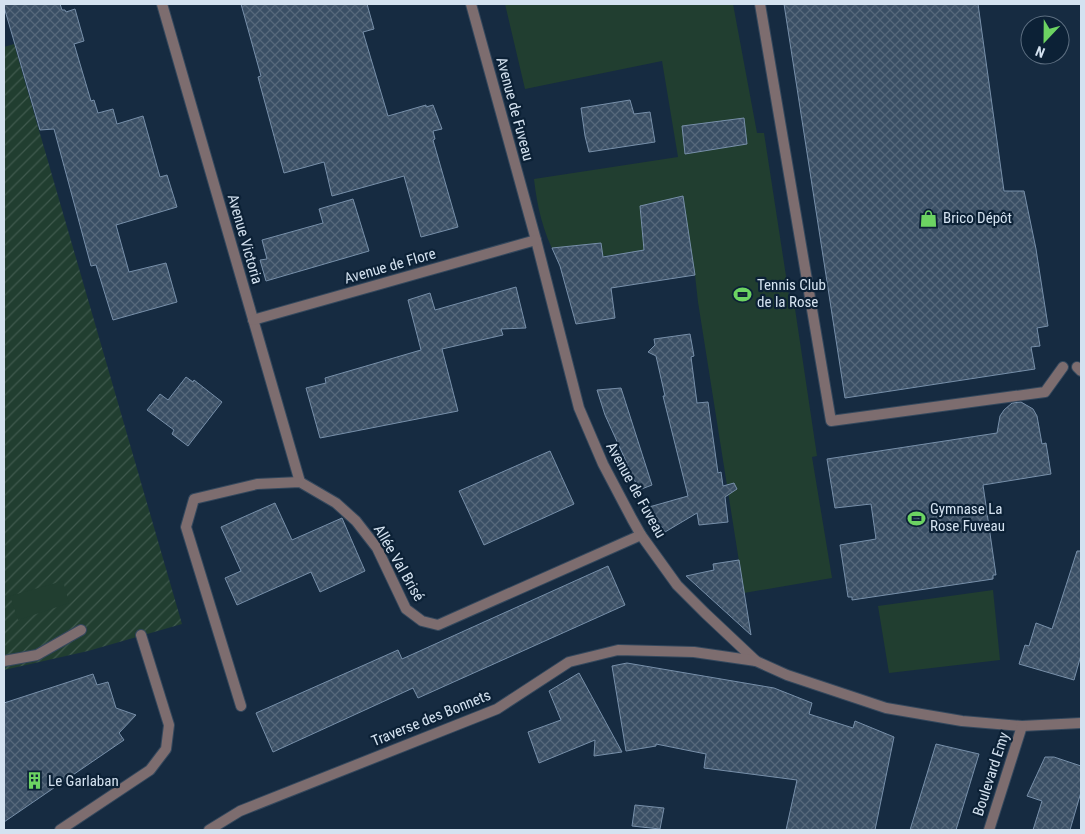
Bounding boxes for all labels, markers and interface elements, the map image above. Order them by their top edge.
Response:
north arrow [1020,15,1070,65]
text: N [1033,43,1047,61]
street label: Avenue de Fuveau [493,55,537,163]
street label: Avenue Victoria [224,192,266,286]
shop icon: Brico Dépôt [919,208,939,228]
place label: Brico Dépôt [943,209,1012,227]
street label: Avenue de Flore [342,244,438,288]
place label: Tennis Club de la Rose [757,276,826,311]
sports icon: Tennis Club de la Rose [733,284,753,304]
street label: Avenue de Fuveau [602,439,670,541]
place label: Gymnase La Rose Fuveau [930,500,1005,535]
sports icon: Gymnase La Rose Fuveau [906,508,926,528]
street label: Allée Val Brisé [370,522,428,604]
street label: Traverse des Bonnets [369,686,493,750]
street label: Boulevard Emy [969,730,1013,818]
building icon: Le Garlaban [24,771,44,791]
place label: Le Garlaban [48,772,119,790]

